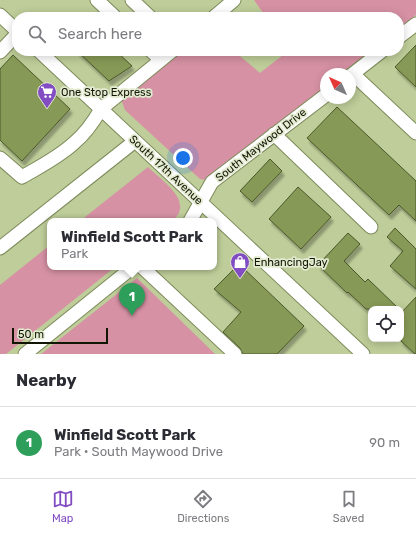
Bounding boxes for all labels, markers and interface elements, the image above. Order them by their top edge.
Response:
search box [12,12,404,56]
icon: search [26,23,48,45]
text: Search here [58,25,142,43]
north arrow [320,68,356,104]
supermarket icon: One Stop Express [36,81,58,109]
place label: One Stop Express [61,86,152,99]
street label: South Maywood Drive [213,106,309,184]
street label: South 17th Avenue [127,133,205,207]
your location [173,148,193,168]
popup [47,218,217,270]
text: Winfield Scott Park [61,228,203,246]
text: Park [61,246,88,261]
shop icon: EnhancingJay [229,251,251,279]
place label: EnhancingJay [254,256,328,269]
pin: 1 [119,283,145,316]
map controls [368,306,404,342]
button: locate [368,306,404,342]
scale bar [12,326,108,345]
text: 50 m [18,328,44,341]
text: Nearby [16,370,77,390]
text: Winfield Scott Park [54,426,196,444]
text: 1 [26,435,32,450]
text: 90 m [369,435,400,450]
text: Park · South Maywood Drive [54,444,223,459]
tab: Map [52,488,74,525]
tab: Directions [177,488,229,525]
tab: Saved [333,488,364,525]

